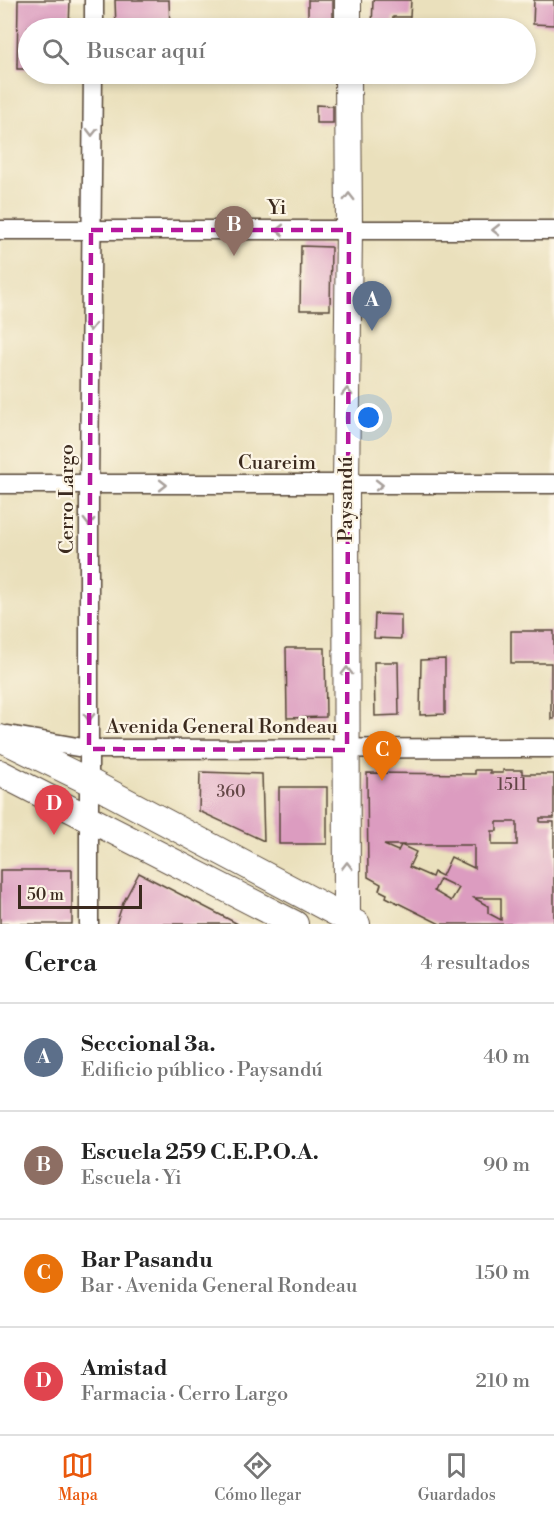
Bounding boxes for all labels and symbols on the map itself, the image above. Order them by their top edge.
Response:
one-way arrow [86,127,98,136]
one-way arrow [343,192,355,201]
street label: Yi [267,196,287,221]
pin: B [214,206,254,256]
one-way arrow [275,224,284,236]
one-way arrow [491,224,500,236]
pin: A [352,282,392,331]
one-way arrow [84,322,97,331]
one-way arrow [341,387,353,396]
your location [354,403,383,432]
street label: Cerro Largo [55,444,80,554]
street label: Cuareim [238,451,316,476]
street label: Paysandú [334,455,359,542]
one-way arrow [159,479,168,491]
one-way arrow [375,479,384,492]
one-way arrow [83,517,95,526]
one-way arrow [341,666,353,675]
one-way arrow [83,712,95,721]
street label: Avenida General Rondeau [105,715,339,740]
pin: C [362,732,401,781]
house number: 1511 [497,775,527,795]
house number: 360 [216,782,246,802]
pin: D [34,786,74,835]
one-way arrow [341,861,353,870]
scale bar [18,882,142,910]

